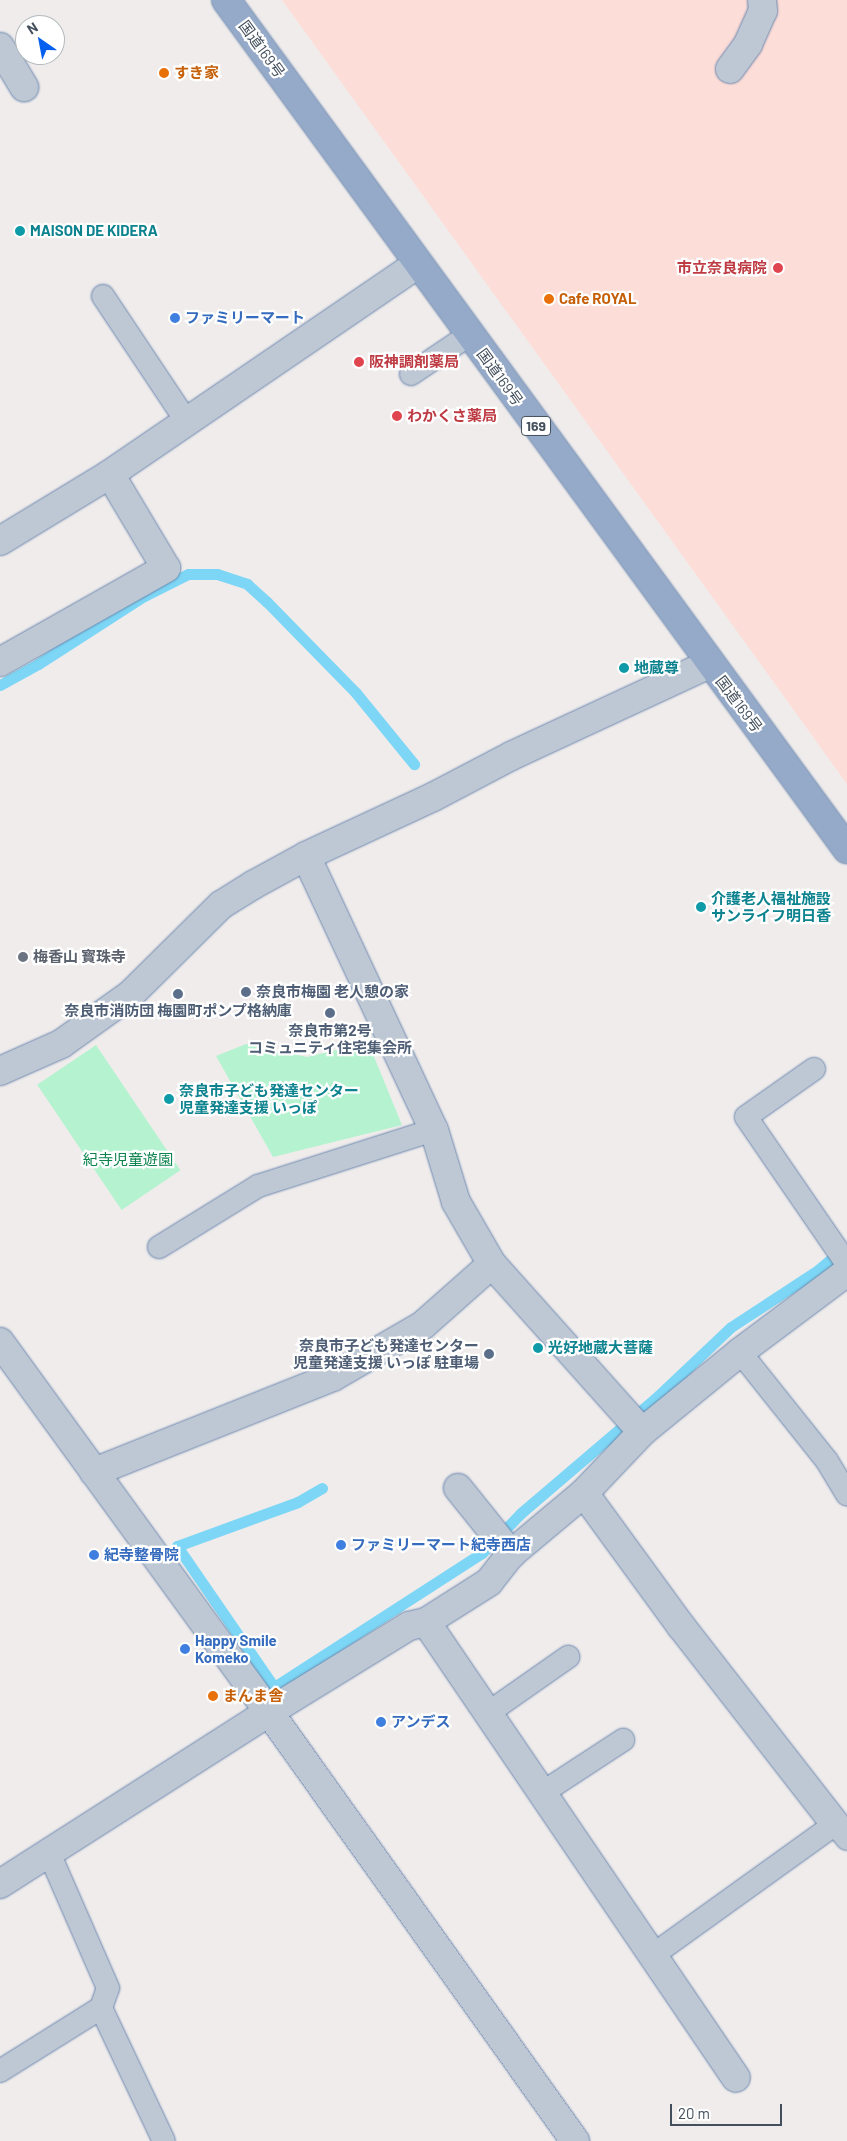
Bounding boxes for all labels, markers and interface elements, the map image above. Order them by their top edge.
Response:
north arrow [15,15,65,65]
street label: 国道169号 [235,17,289,81]
text: N [24,18,41,38]
place label: すき家 [174,64,219,82]
marker: すき家 [158,67,170,79]
place label: MAISON DE KIDERA [30,222,158,240]
marker: MAISON DE KIDERA [14,225,26,237]
place label: 市立奈良病院 [677,259,767,277]
marker: 市立奈良病院 [771,261,785,275]
place label: Cafe ROYAL [559,290,637,308]
marker: Cafe ROYAL [543,293,555,305]
place label: ファミリーマート [185,309,305,327]
marker: ファミリーマート [169,312,181,324]
street label: 国道169号 [473,345,527,409]
place label: 阪神調剤薬局 [369,353,459,371]
marker: 阪神調剤薬局 [353,356,365,368]
place label: わかくさ薬局 [407,407,497,425]
marker: わかくさ薬局 [391,410,403,422]
road number: 169 [521,414,551,438]
place label: 地蔵尊 [634,659,679,677]
marker: 地蔵尊 [618,662,630,674]
street label: 国道169号 [712,672,766,736]
place label: 介護老人福祉施設 サンライフ明日香 [711,889,831,924]
marker: 介護老人福祉施設 サンライフ明日香 [695,901,707,913]
place label: 梅香山 寳珠寺 [33,948,126,966]
marker: 梅香山 寳珠寺 [17,951,29,963]
place label: 奈良市梅園 老人憩の家 [256,983,409,1001]
marker: 奈良市梅園 老人憩の家 [240,986,252,998]
marker: 奈良市消防団 梅園町ポンプ格納庫 [172,988,184,1000]
place label: 奈良市消防団 梅園町ポンプ格納庫 [64,1002,292,1020]
marker: 奈良市第2号 コミュニティ住宅集会所 [324,1007,336,1019]
place label: 奈良市第2号 コミュニティ住宅集会所 [248,1021,412,1056]
place label: 奈良市子ども発達センター 児童発達支援 いっぽ [179,1081,359,1116]
marker: 奈良市子ども発達センター 児童発達支援 いっぽ [163,1093,175,1105]
park label: 紀寺児童遊園 [83,1151,173,1169]
place label: 奈良市子ども発達センター 児童発達支援 いっぽ 駐車場 [293,1336,479,1371]
place label: 光好地蔵大菩薩 [548,1339,653,1357]
marker: 光好地蔵大菩薩 [532,1342,544,1354]
marker: 奈良市子ども発達センター 児童発達支援 いっぽ 駐車場 [483,1348,495,1360]
place label: ファミリーマート紀寺西店 [351,1536,531,1554]
marker: ファミリーマート紀寺西店 [335,1539,347,1551]
place label: 紀寺整骨院 [104,1546,179,1564]
marker: 紀寺整骨院 [88,1549,100,1561]
place label: Happy Smile Komeko [195,1631,277,1666]
marker: Happy Smile Komeko [179,1643,191,1655]
place label: まんま舎 [223,1687,283,1705]
marker: まんま舎 [207,1690,219,1702]
place label: アンデス [391,1713,451,1731]
marker: アンデス [375,1716,387,1728]
scale bar [672,2094,784,2126]
text: 20 m [678,2104,710,2122]

